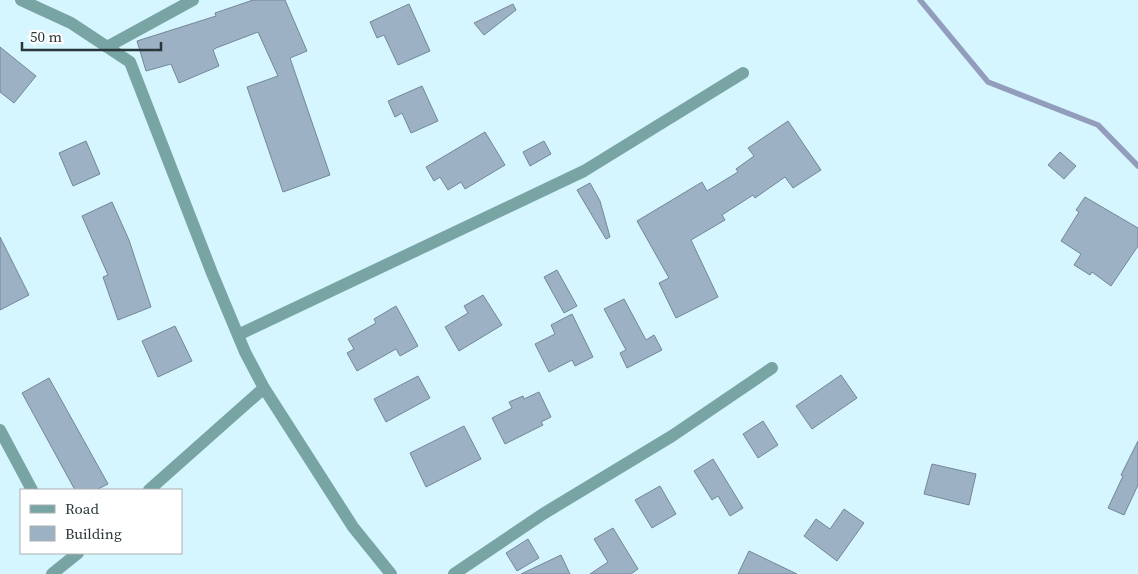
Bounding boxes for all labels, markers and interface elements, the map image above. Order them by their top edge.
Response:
scale bar [22,20,161,52]
text: 50 m [30,26,62,47]
legend [20,489,182,554]
text: Road [65,498,99,519]
text: Building [65,523,122,544]

